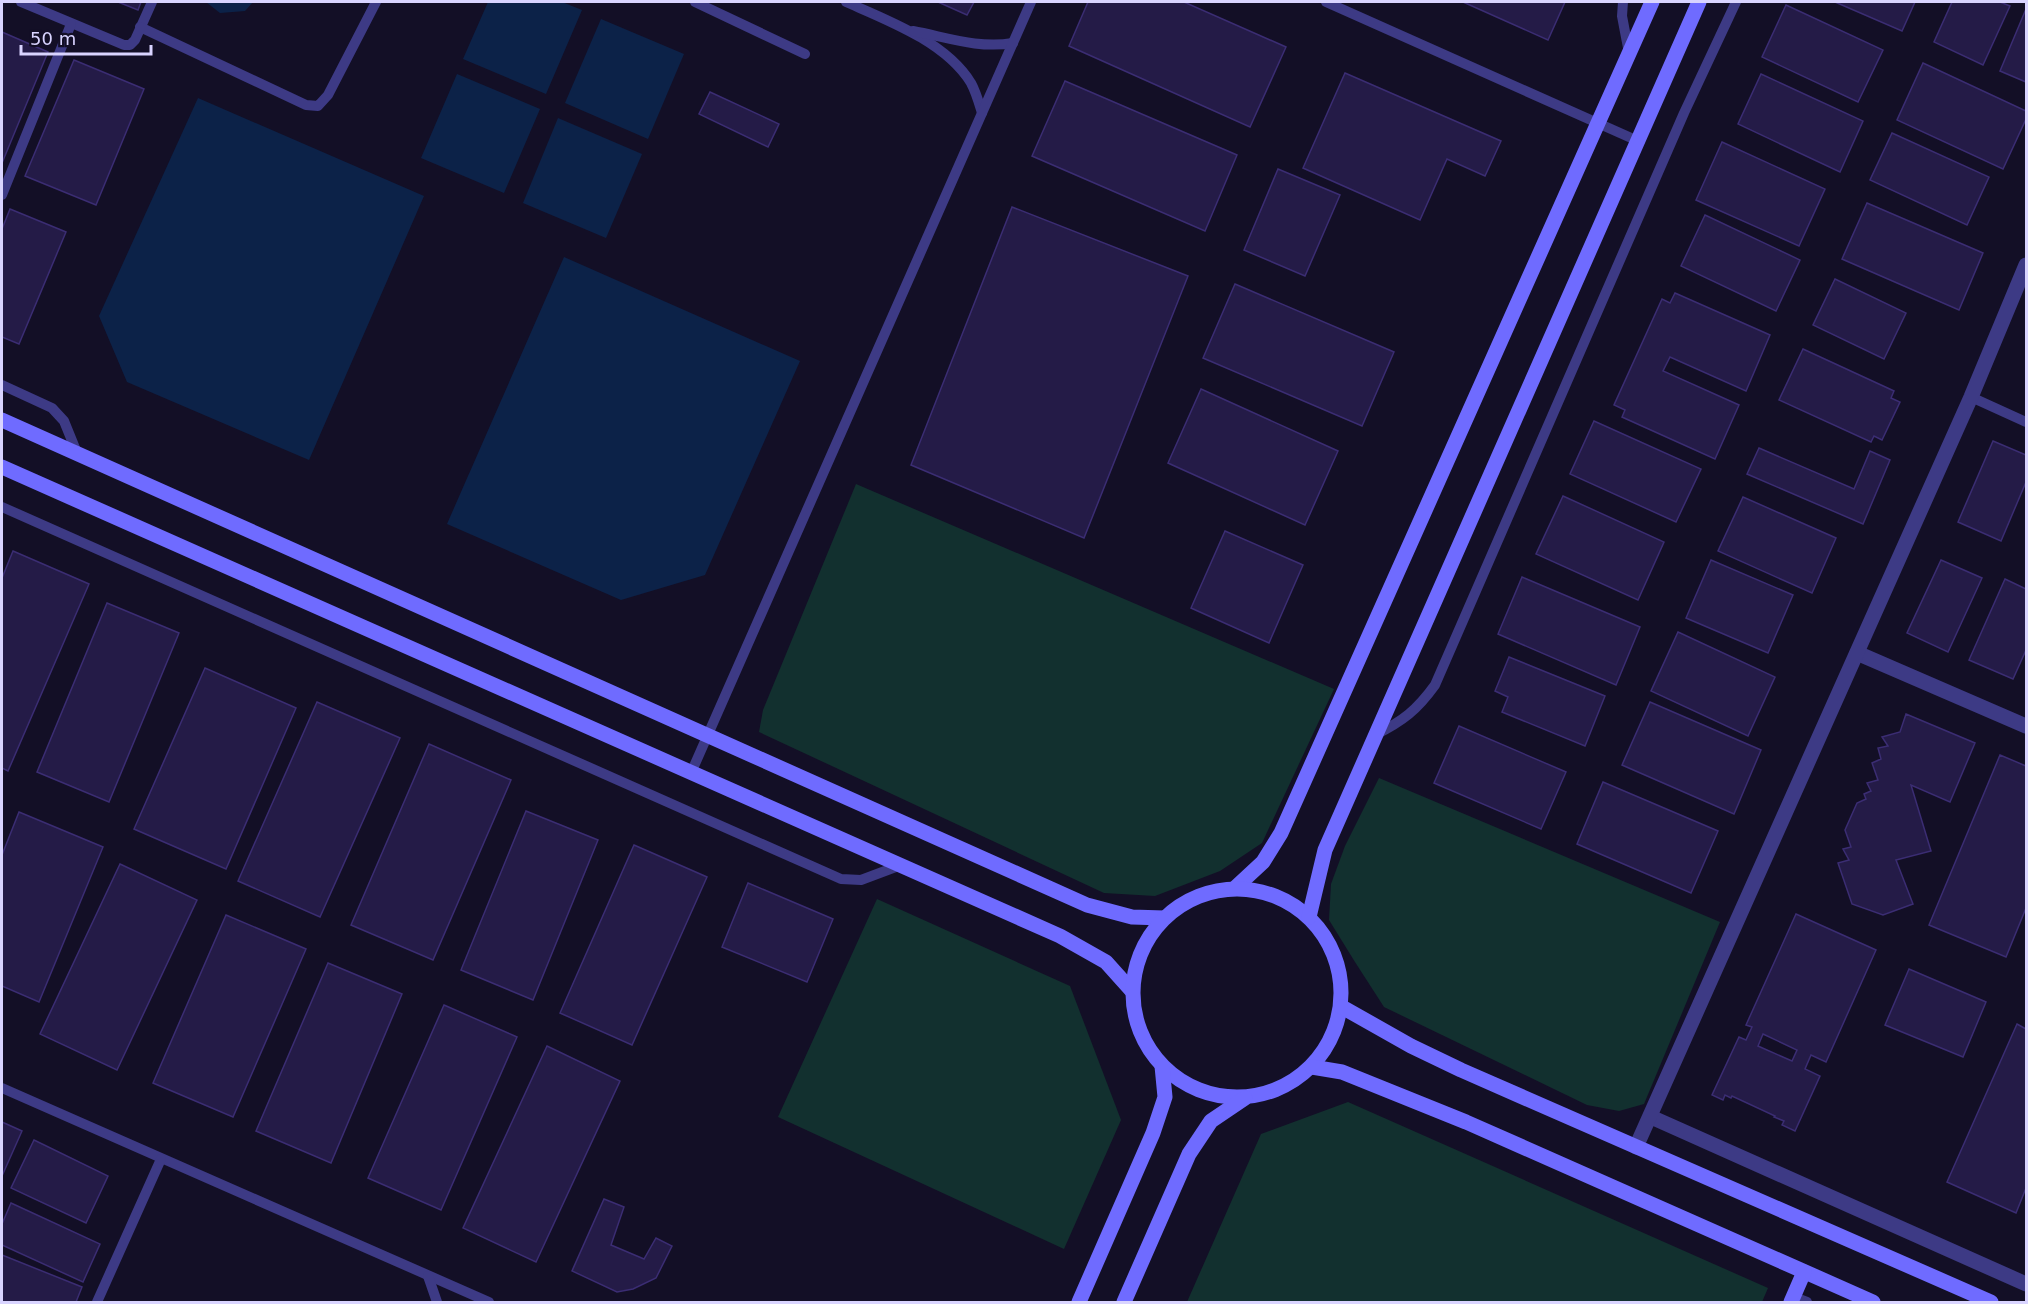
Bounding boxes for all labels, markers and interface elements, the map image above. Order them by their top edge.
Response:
scale bar [21,18,152,56]
text: 50 m [30,28,76,49]

